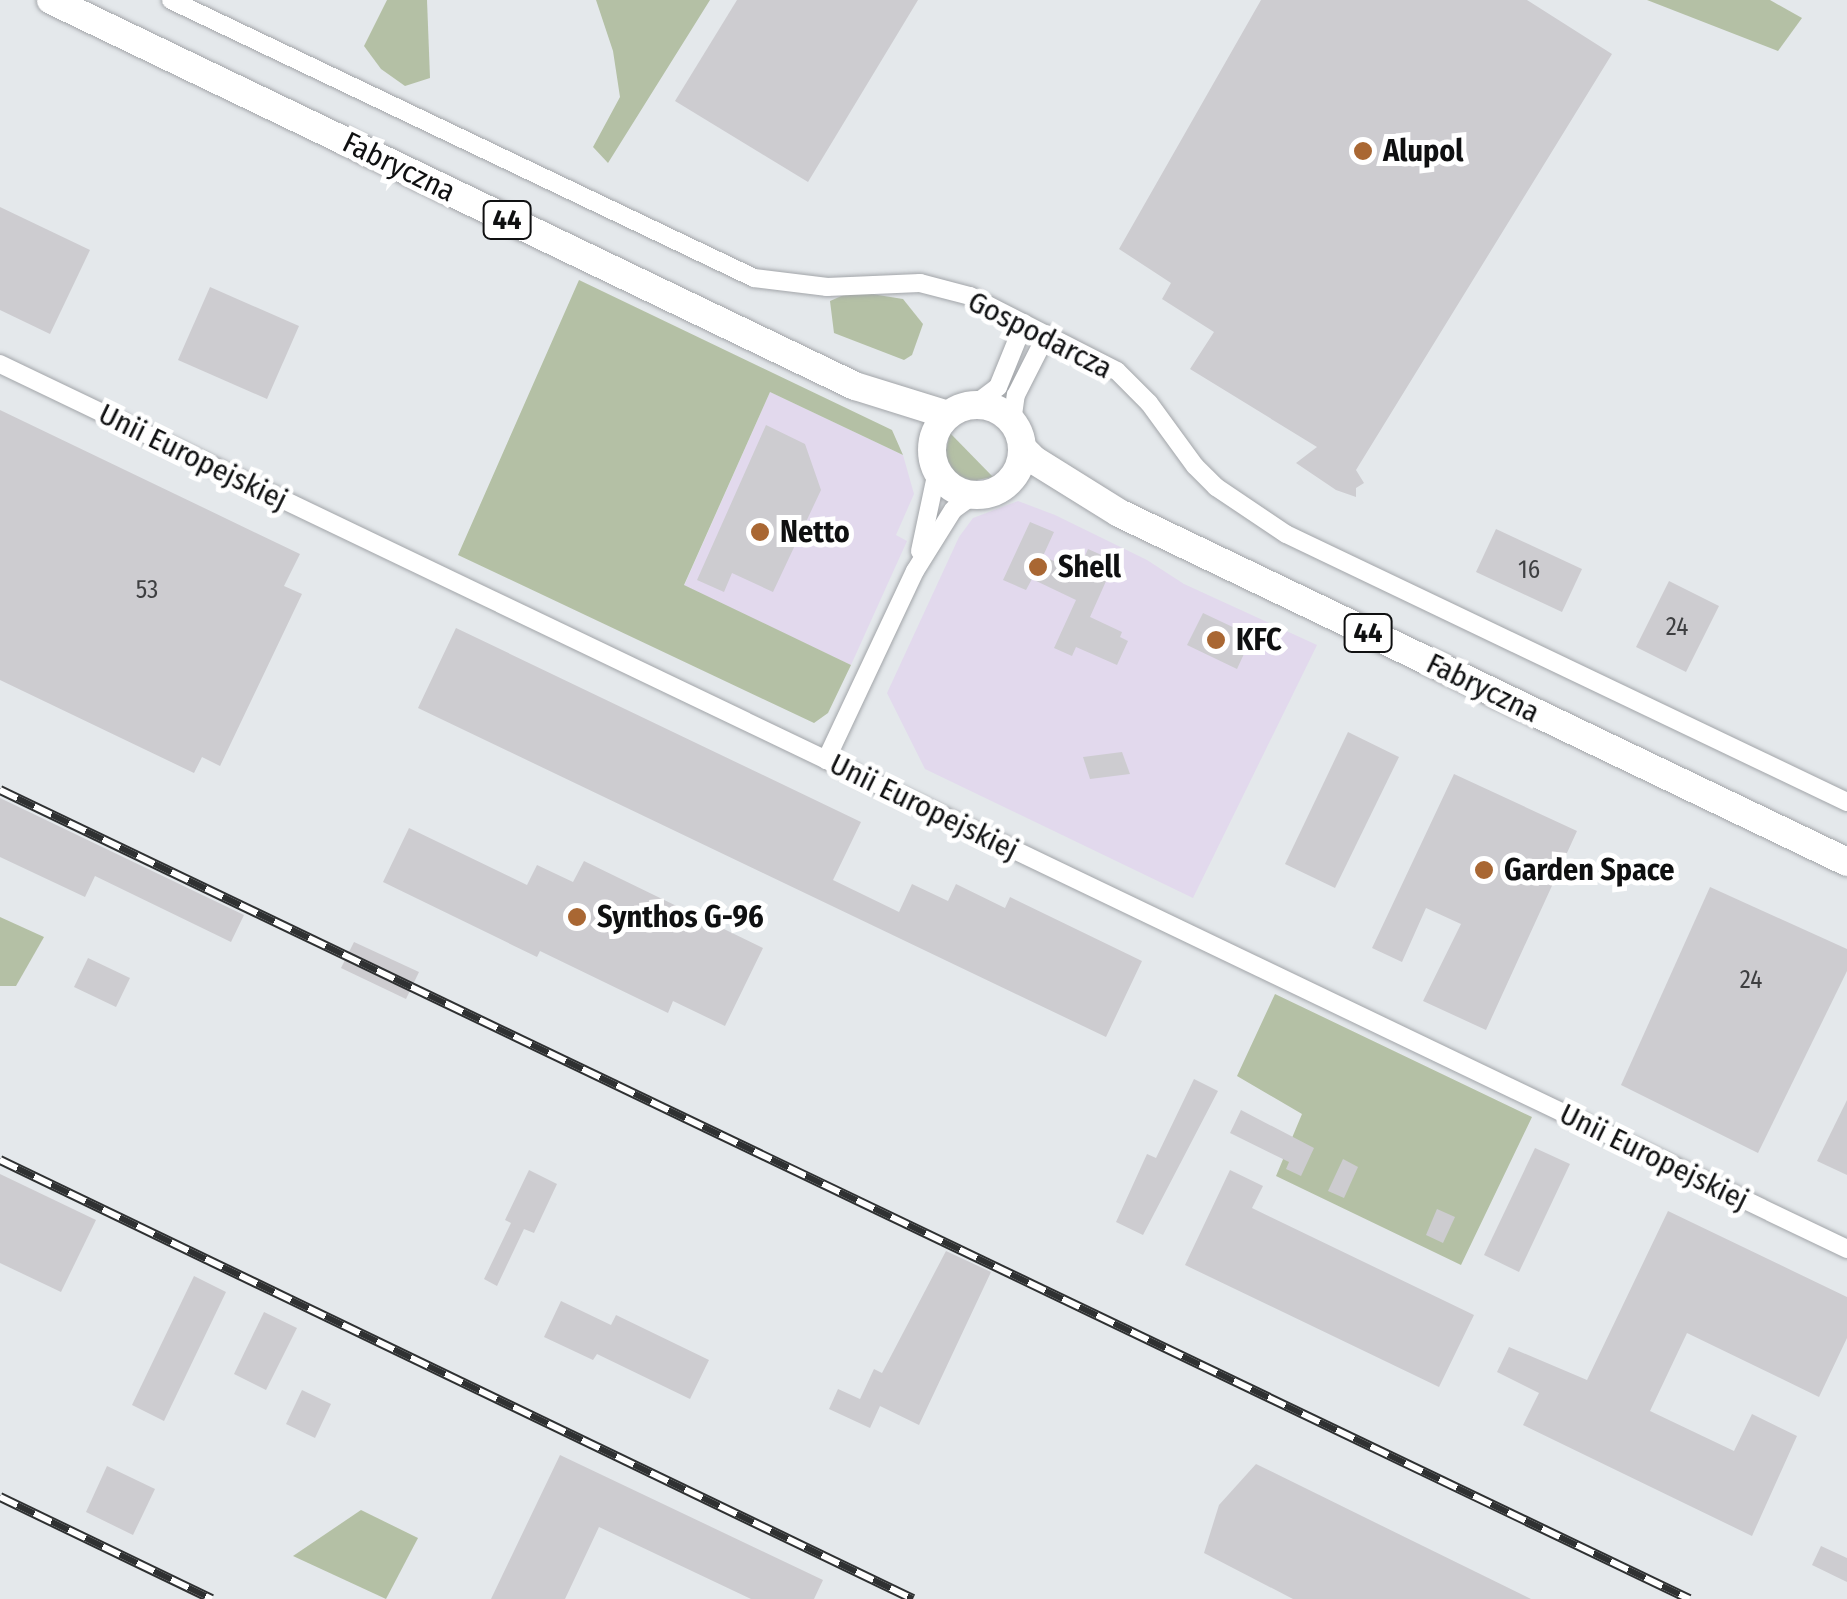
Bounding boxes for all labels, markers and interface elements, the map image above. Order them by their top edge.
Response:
street label: Fabryczna [337,124,461,210]
place label: Alupol [1383,133,1464,169]
marker: Alupol [1352,140,1374,162]
road number: 44 [482,197,532,243]
street label: Gospodarcza [962,283,1118,387]
street label: Unii Europejskiej [93,396,293,518]
place label: Netto [780,514,850,550]
marker: Netto [749,521,771,543]
place label: Shell [1058,549,1121,585]
house number: 16 [1518,555,1540,585]
marker: Shell [1027,556,1049,578]
house number: 53 [136,575,158,605]
road number: 44 [1343,610,1393,656]
house number: 24 [1666,612,1688,642]
place label: KFC [1236,622,1282,658]
marker: KFC [1205,629,1227,651]
street label: Fabryczna [1421,645,1545,731]
street label: Unii Europejskiej [824,746,1024,868]
place label: Garden Space [1504,852,1674,888]
marker: Garden Space [1473,859,1495,881]
place label: Synthos G-96 [597,899,764,935]
marker: Synthos G-96 [566,906,588,928]
house number: 24 [1740,965,1762,995]
street label: Unii Europejskiej [1554,1096,1754,1218]

